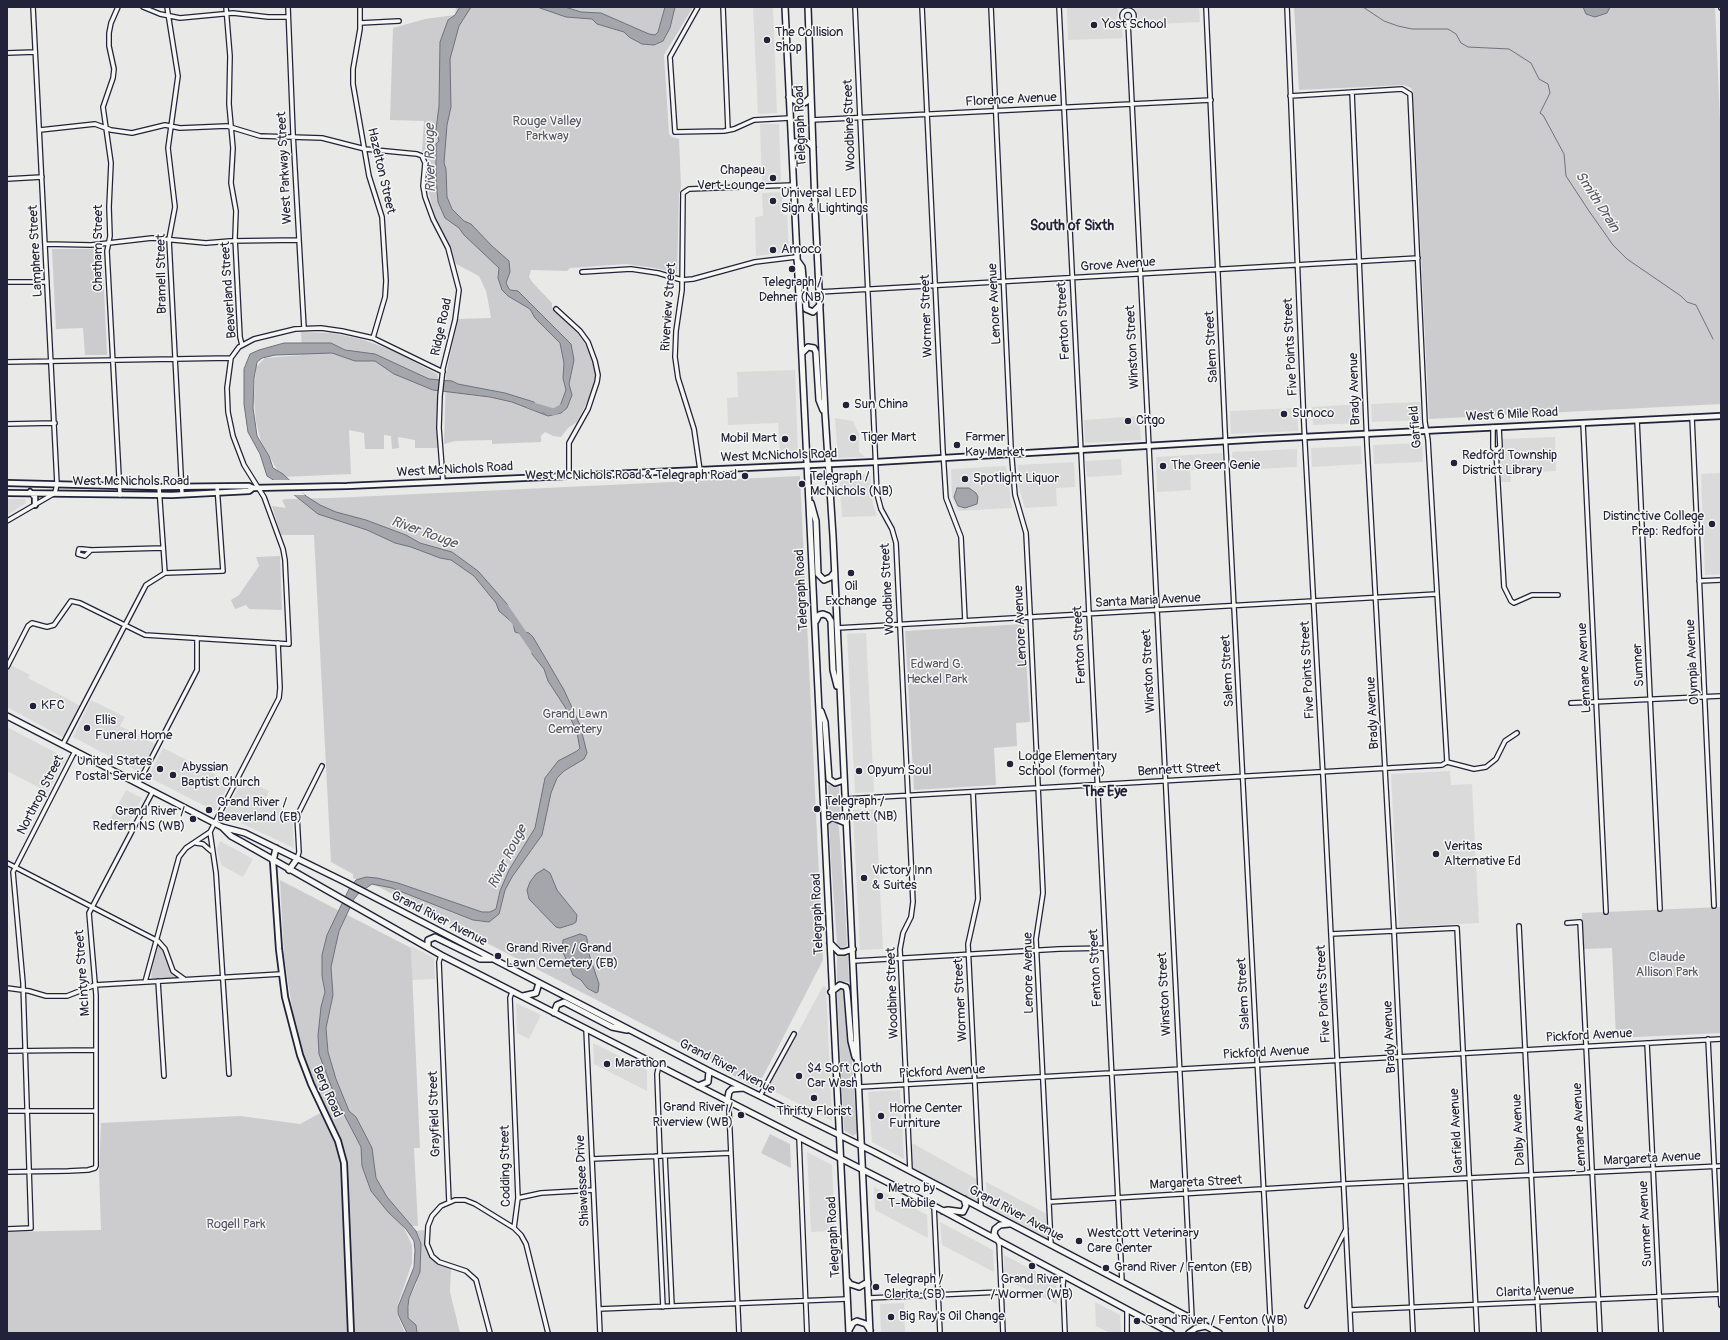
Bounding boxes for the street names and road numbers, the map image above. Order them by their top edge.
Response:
street label: Woodbine Street [841,79,859,171]
street label: Telegraph Road [792,85,810,167]
street label: Florence Avenue [965,90,1057,110]
street label: West Parkway Street [274,111,296,225]
street label: Hazelton Street [363,126,399,216]
street label: Lamphere Street [26,204,46,298]
street label: Chatham Street [91,205,107,291]
street label: Bramell Street [154,234,170,314]
street label: Beaverland Street [218,241,240,339]
street label: Grove Avenue [1080,255,1156,275]
street label: Riverview Street [658,262,680,352]
street label: Lenore Avenue [985,263,1005,345]
street label: Wormer Street [918,274,936,358]
street label: Fenton Street [1054,281,1074,361]
street label: Ridge Road [428,297,456,357]
street label: Five Points Street [1281,298,1301,396]
street label: Winston Street [1123,305,1143,389]
street label: Salem Street [1202,310,1222,384]
street label: Brady Avenue [1346,352,1364,426]
street label: Garfield [1406,405,1426,449]
street label: West 6 Mile Road [1465,405,1559,425]
street label: West McNichols Road [720,446,838,466]
street label: West McNichols Road [396,459,514,481]
street label: West McNichols Road [73,474,189,490]
street label: Woodbine Street [878,543,898,635]
street label: Telegraph Road [792,549,812,631]
street label: Lenore Avenue [1011,585,1031,667]
street label: Santa Maria Avenue [1095,590,1201,612]
street label: Fenton Street [1070,605,1090,685]
street label: Olympia Avenue [1683,619,1703,705]
street label: Five Points Street [1298,621,1318,719]
street label: Lennane Avenue [1575,622,1595,714]
street label: Winston Street [1139,629,1159,713]
street label: Salem Street [1218,634,1238,708]
street label: Sumner [1630,643,1648,687]
street label: Brady Avenue [1363,676,1383,750]
street label: Northrop Street [14,752,68,838]
street label: Bennett Street [1137,760,1221,780]
street label: Telegraph Road [809,873,827,955]
street label: Grand River Avenue [389,888,489,950]
street label: Fenton Street [1086,928,1106,1008]
street label: McIntyre Street [72,929,94,1017]
street label: Lenore Avenue [1020,932,1038,1014]
street label: Five Points Street [1314,945,1334,1043]
street label: Woodbine Street [884,947,902,1039]
street label: Winston Street [1155,952,1175,1036]
street label: Salem Street [1234,957,1254,1031]
street label: Wormer Street [951,958,971,1042]
street label: Brady Avenue [1380,1000,1400,1074]
street label: Pickford Avenue [1545,1026,1633,1046]
street label: Grand River Avenue [677,1036,777,1098]
street label: Pickford Avenue [1222,1043,1310,1063]
street label: Pickford Avenue [898,1062,986,1082]
street label: Berg Road [309,1064,345,1120]
street label: Grayfield Street [426,1071,444,1157]
street label: Lennane Avenue [1570,1082,1590,1174]
street label: Garfield Avenue [1447,1088,1467,1174]
street label: Dalby Avenue [1509,1094,1529,1166]
street label: Codding Street [497,1125,515,1207]
street label: Shiawassee Drive [573,1135,593,1227]
street label: Margareta Avenue [1603,1149,1701,1169]
street label: Margareta Street [1149,1173,1243,1193]
street label: Sumner Avenue [1636,1180,1656,1268]
street label: Grand River Avenue [966,1182,1066,1246]
street label: Telegraph Road [824,1196,844,1278]
street label: Clarita Avenue [1496,1283,1574,1301]

